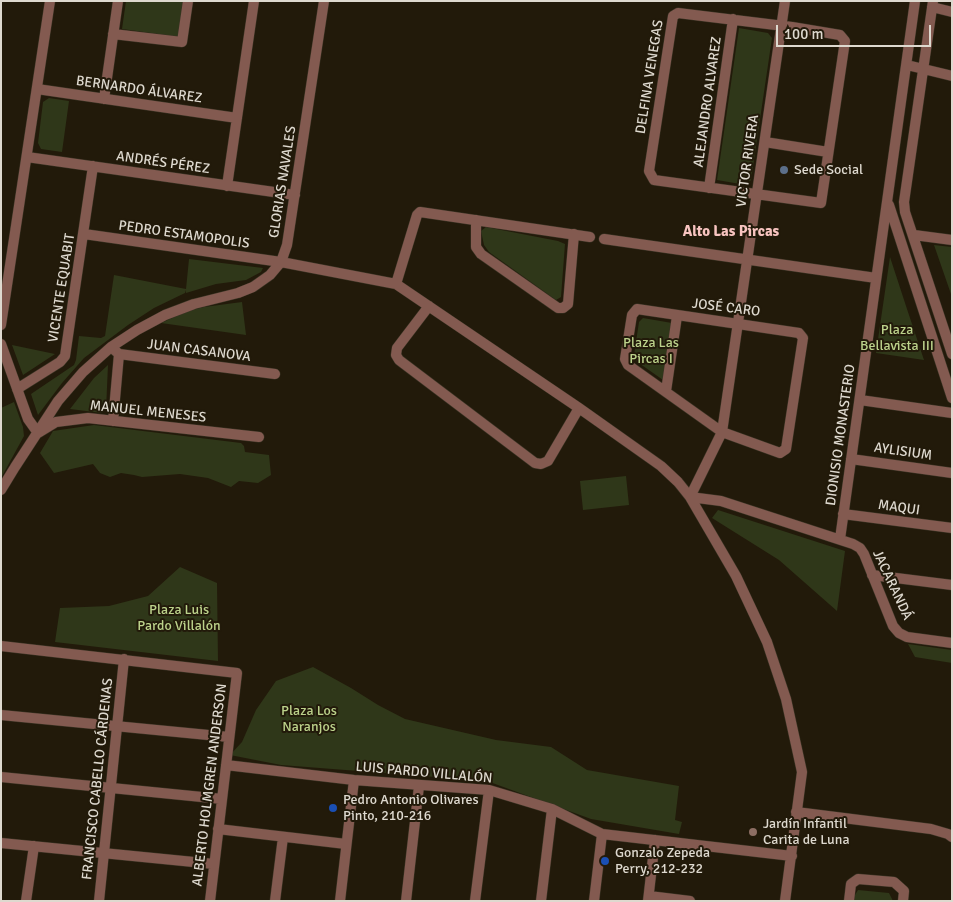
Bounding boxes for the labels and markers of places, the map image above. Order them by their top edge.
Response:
place label: Sede Social [794,162,863,178]
marker: Sede Social [778,164,790,176]
place label: Pedro Antonio Olivares Pinto, 210-216 [343,792,479,824]
marker: Pedro Antonio Olivares Pinto, 210-216 [327,802,339,814]
place label: Jardín Infantil Carita de Luna [763,816,850,849]
marker: Jardín Infantil Carita de Luna [747,826,759,838]
place label: Gonzalo Zepeda Perry, 212-232 [615,845,710,878]
marker: Gonzalo Zepeda Perry, 212-232 [599,855,611,867]

